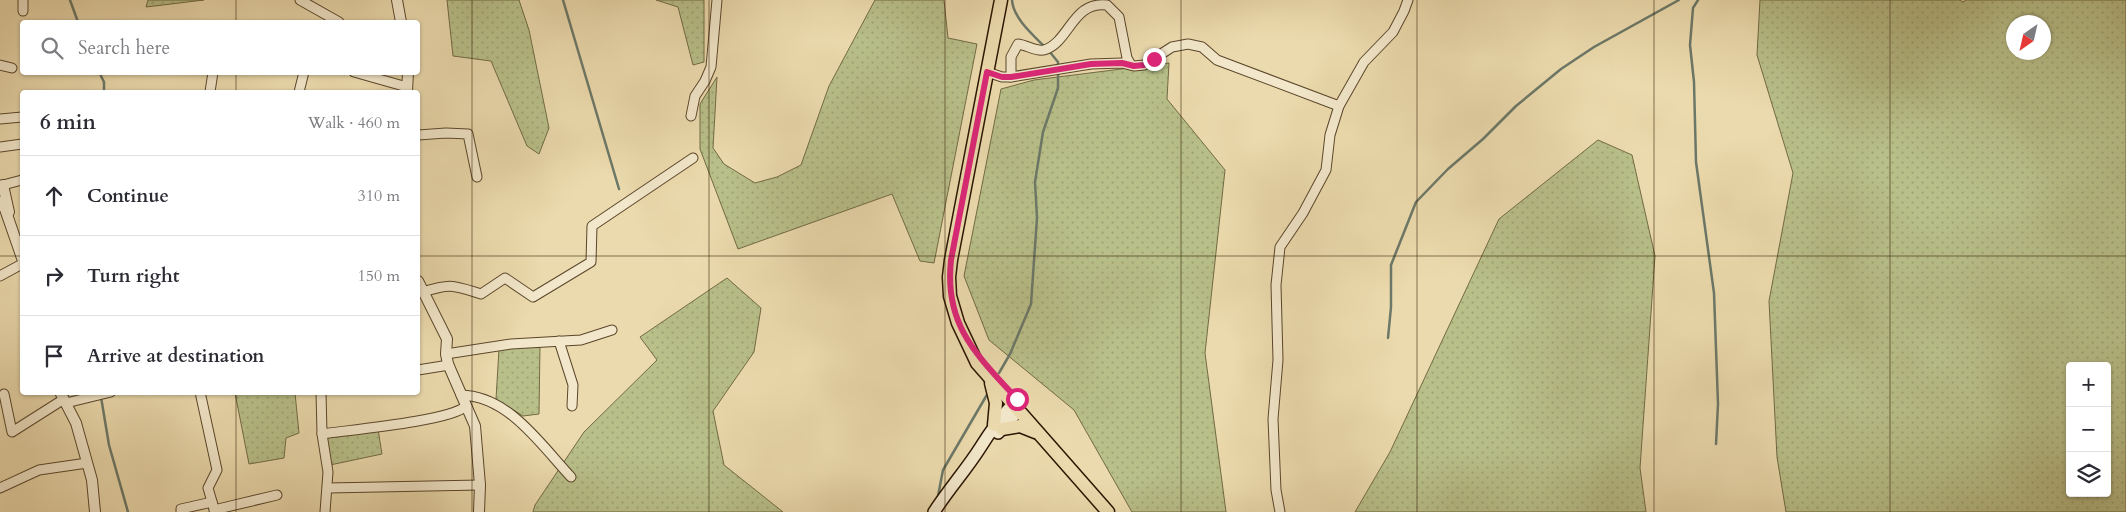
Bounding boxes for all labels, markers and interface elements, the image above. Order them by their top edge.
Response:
north arrow [2006,15,2051,60]
search box [20,20,420,75]
icon: search [38,34,66,62]
text: Search here [78,35,170,61]
route end [1143,48,1166,71]
text: 6 min [40,108,96,137]
text: Walk · 460 m [308,112,400,134]
icon: ahead [40,182,68,210]
text: Continue [87,183,169,209]
text: 310 m [358,185,400,207]
icon: right [40,262,68,290]
text: Turn right [87,263,179,289]
text: 150 m [358,265,400,287]
icon: arrive [40,342,68,370]
text: Arrive at destination [87,343,264,369]
map controls [2066,362,2111,497]
button: + [2066,362,2111,407]
route start [1006,388,1029,411]
button: − [2066,407,2111,452]
button: layers [2066,452,2111,497]

